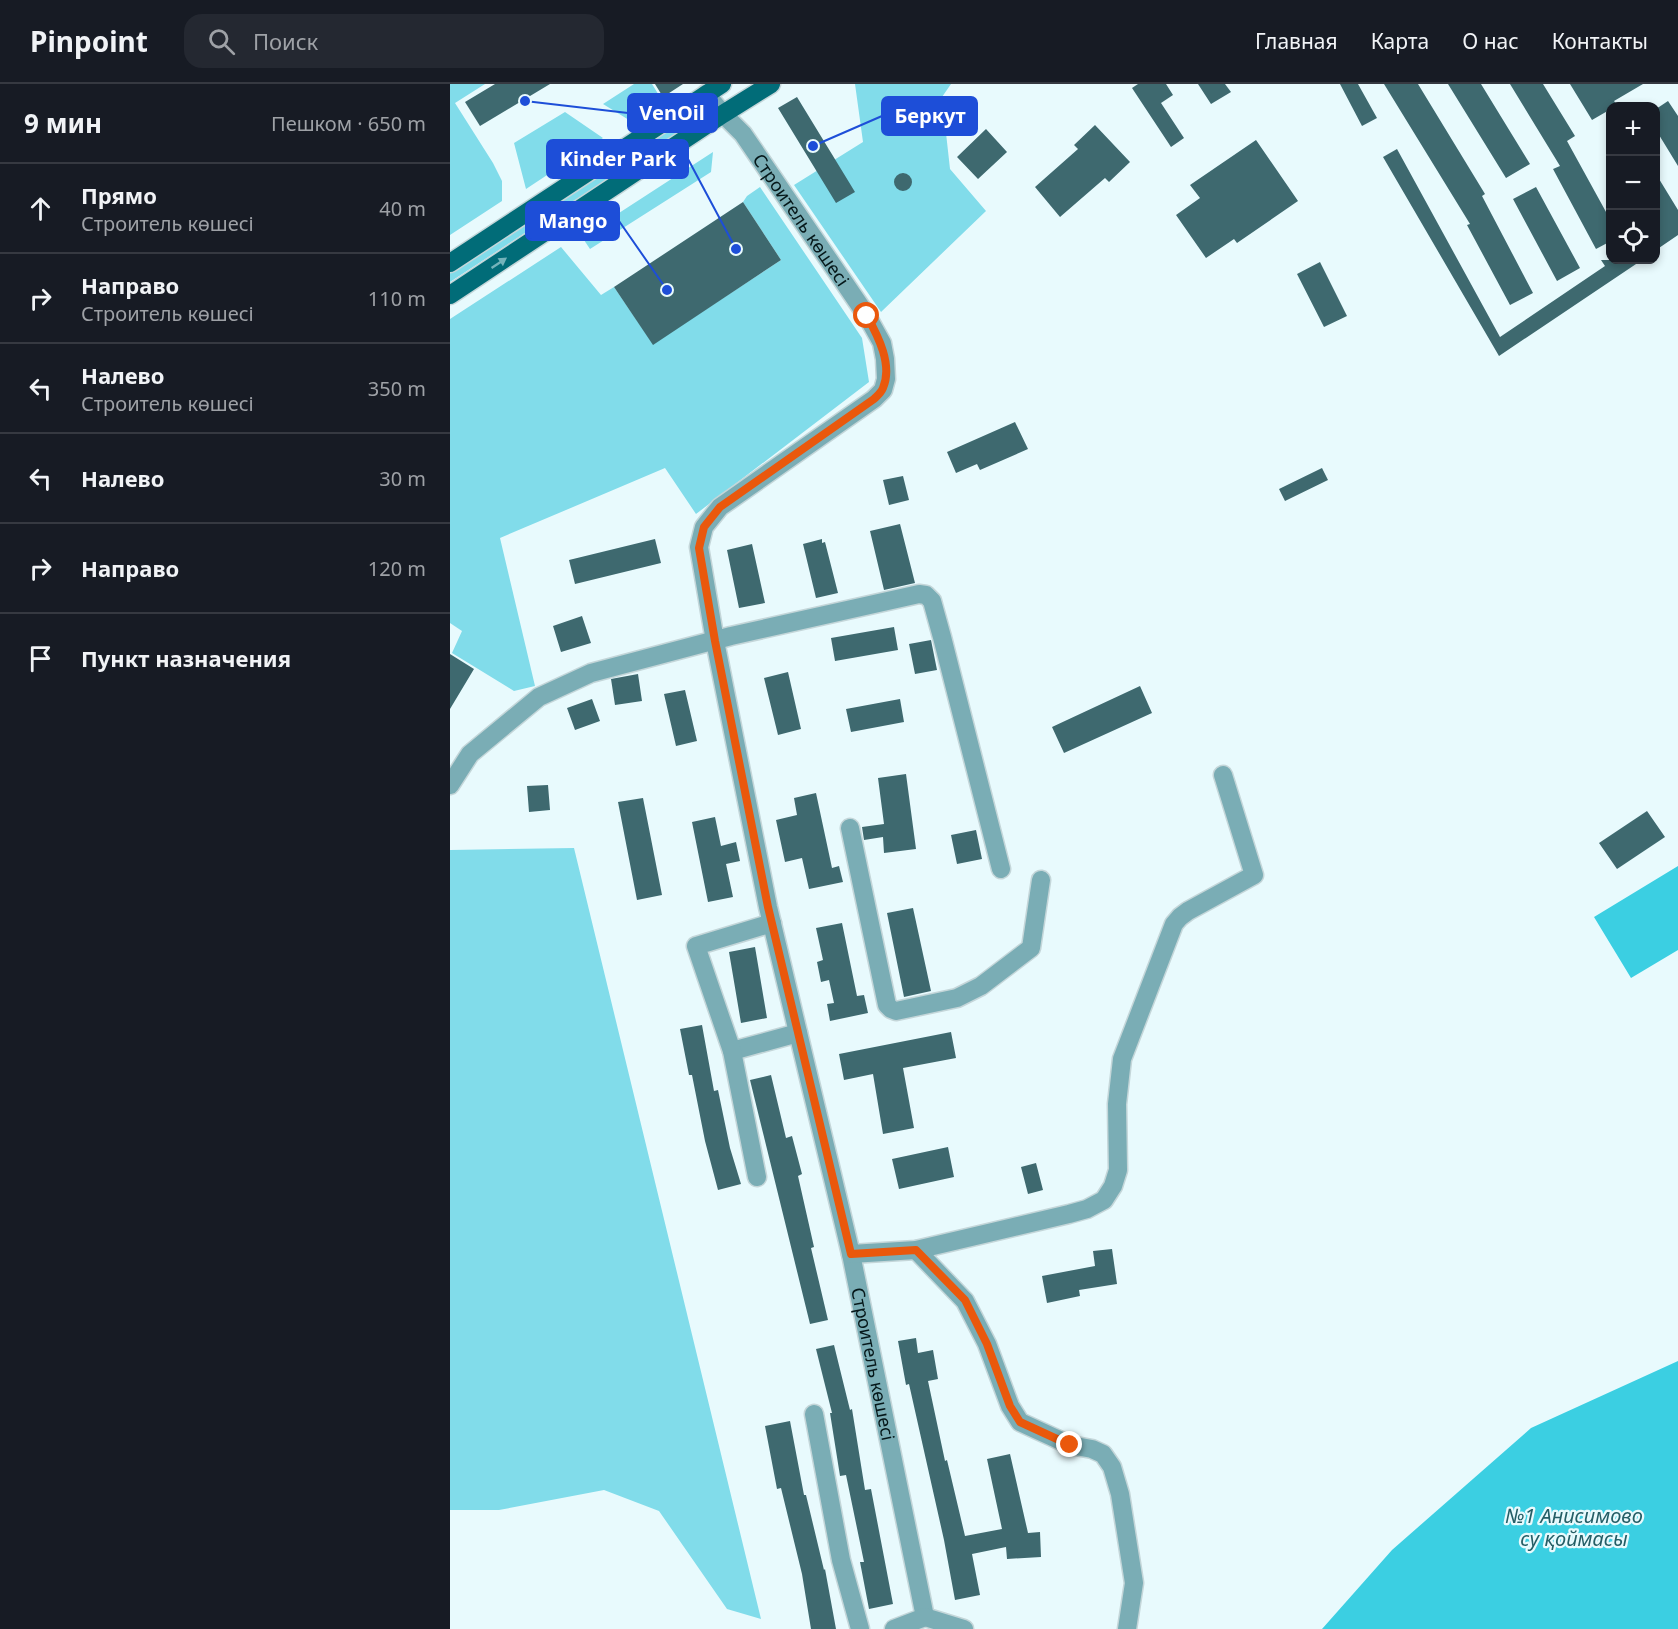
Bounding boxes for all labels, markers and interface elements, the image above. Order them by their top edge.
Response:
search box [184,14,604,68]
text: Pinpoint [30,22,148,60]
icon: search [205,25,238,58]
text: Поиск [253,26,318,56]
text: Главная [1255,27,1338,55]
text: Карта [1371,27,1429,55]
text: О нас [1462,27,1519,55]
text: Контакты [1552,27,1648,55]
callout: VenOil [628,94,717,132]
callout: Беркут [882,97,977,135]
text: VenOil [639,99,705,126]
text: Беркут [894,102,966,129]
map controls [1606,102,1660,264]
button: + [1606,102,1660,156]
text: 9 мин [24,105,102,141]
text: Пешком · 650 m [271,110,426,137]
callout: Kinder Park [547,140,688,178]
text: Kinder Park [560,145,677,172]
street label: Строитель көшесі [748,148,855,291]
button: − [1606,156,1660,210]
text: Прямо [81,180,157,210]
icon: ahead [24,192,57,225]
text: 40 m [379,195,426,222]
callout: Mango [526,202,619,240]
text: Mango [539,207,607,234]
text: Строитель көшесі [81,210,254,237]
button: locate [1606,210,1660,264]
one-way arrow [490,257,506,269]
text: Направо [81,270,179,300]
icon: right [24,282,57,315]
text: 110 m [368,285,426,312]
text: Строитель көшесі [81,300,254,327]
route start [853,302,879,328]
text: Налево [81,360,164,390]
icon: left [24,372,57,405]
text: 350 m [368,375,426,402]
text: Строитель көшесі [81,390,254,417]
icon: left [24,462,57,495]
text: Налево [81,463,164,493]
text: 30 m [379,465,426,492]
icon: right [24,552,57,585]
text: Направо [81,553,179,583]
text: 120 m [368,555,426,582]
icon: arrive [24,642,57,675]
text: Пункт назначения [81,643,291,673]
street label: Строитель көшесі [846,1285,901,1443]
route end [1056,1431,1082,1457]
water label: №1 Анисимово су қоймасы [1505,1502,1643,1552]

